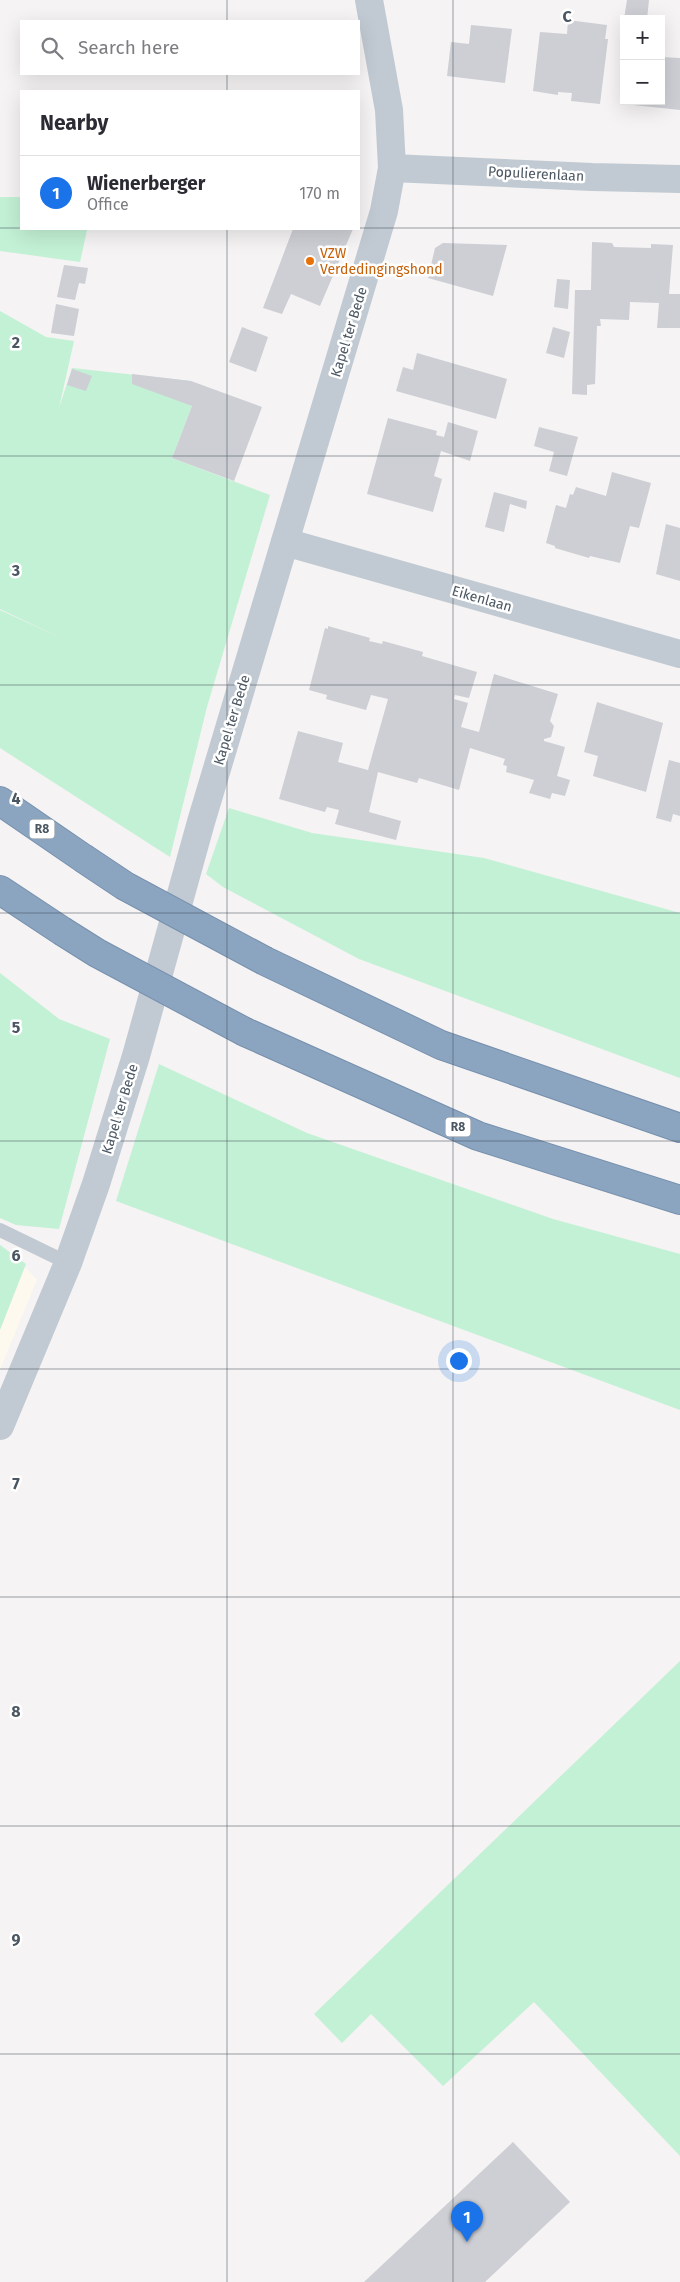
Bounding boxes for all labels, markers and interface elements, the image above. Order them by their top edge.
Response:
text: C [562,7,572,26]
map controls [620,15,665,105]
button: + [620,15,665,60]
search box [20,20,360,75]
icon: search [38,34,66,62]
text: Search here [78,36,179,59]
button: − [620,60,665,105]
text: Nearby [40,110,108,136]
street label: Populierenlaan [487,163,585,185]
text: Wienerberger [87,172,205,195]
text: 1 [52,184,60,203]
text: 170 m [299,184,340,203]
text: Office [87,195,129,214]
place label: VZW Verdedingingshond [320,245,443,278]
marker: VZW Verdedingingshond [304,255,316,267]
street label: Kapel ter Bede [327,285,371,379]
text: 2 [12,333,20,352]
text: 3 [11,561,20,580]
street label: Eikenlaan [450,582,514,616]
street label: Kapel ter Bede [210,673,254,767]
text: 4 [11,789,21,808]
road number: R8 [30,820,54,839]
text: 5 [12,1018,21,1037]
street label: Kapel ter Bede [98,1062,142,1156]
road number: R8 [446,1118,470,1136]
text: 6 [11,1246,21,1265]
your location [446,1348,472,1374]
text: 7 [12,1474,20,1493]
text: 8 [11,1702,21,1721]
text: 9 [12,1930,21,1949]
pin: 1 [451,2201,483,2242]

